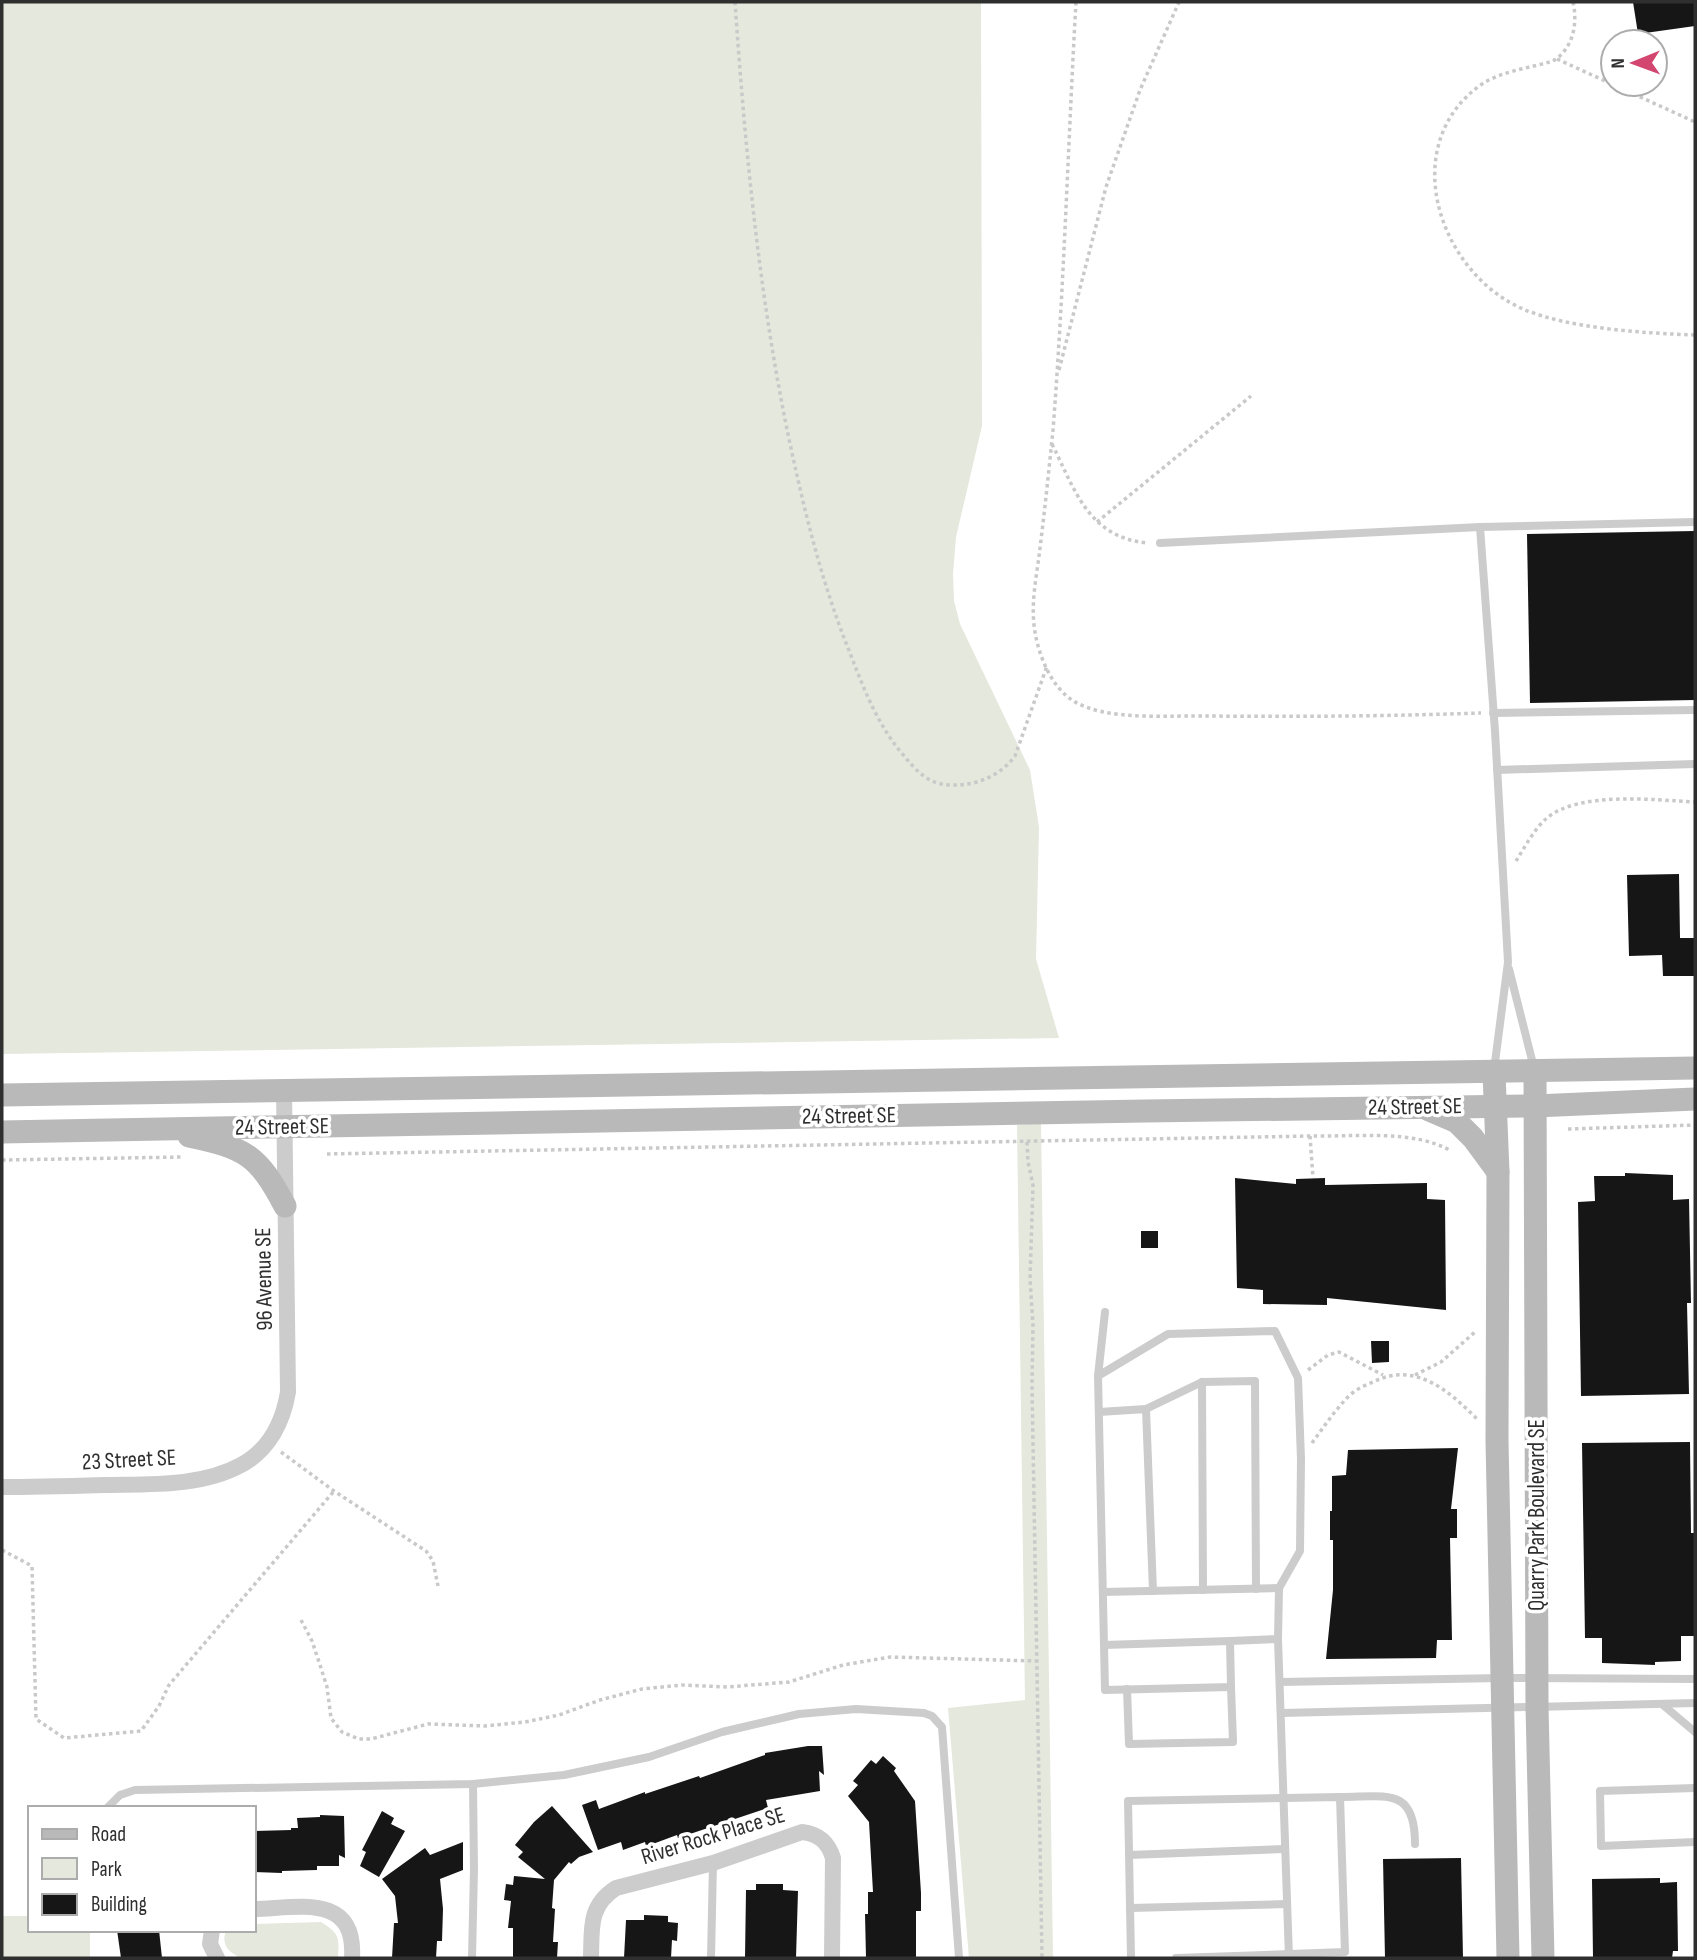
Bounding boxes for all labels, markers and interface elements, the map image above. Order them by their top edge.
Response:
north arrow [1599,28,1669,98]
text: N [1607,58,1630,69]
street label: 24 Street SE [1368,1092,1462,1122]
street label: 24 Street SE [802,1101,896,1131]
street label: 24 Street SE [235,1112,329,1142]
street label: 96 Avenue SE [249,1227,279,1331]
street label: Quarry Park Boulevard SE [1523,1419,1551,1611]
street label: 23 Street SE [81,1444,177,1476]
street label: River Rock Place SE [638,1801,788,1871]
legend [28,1806,256,1932]
text: Road [91,1822,126,1847]
text: Park [91,1857,122,1882]
text: Building [91,1892,147,1917]

